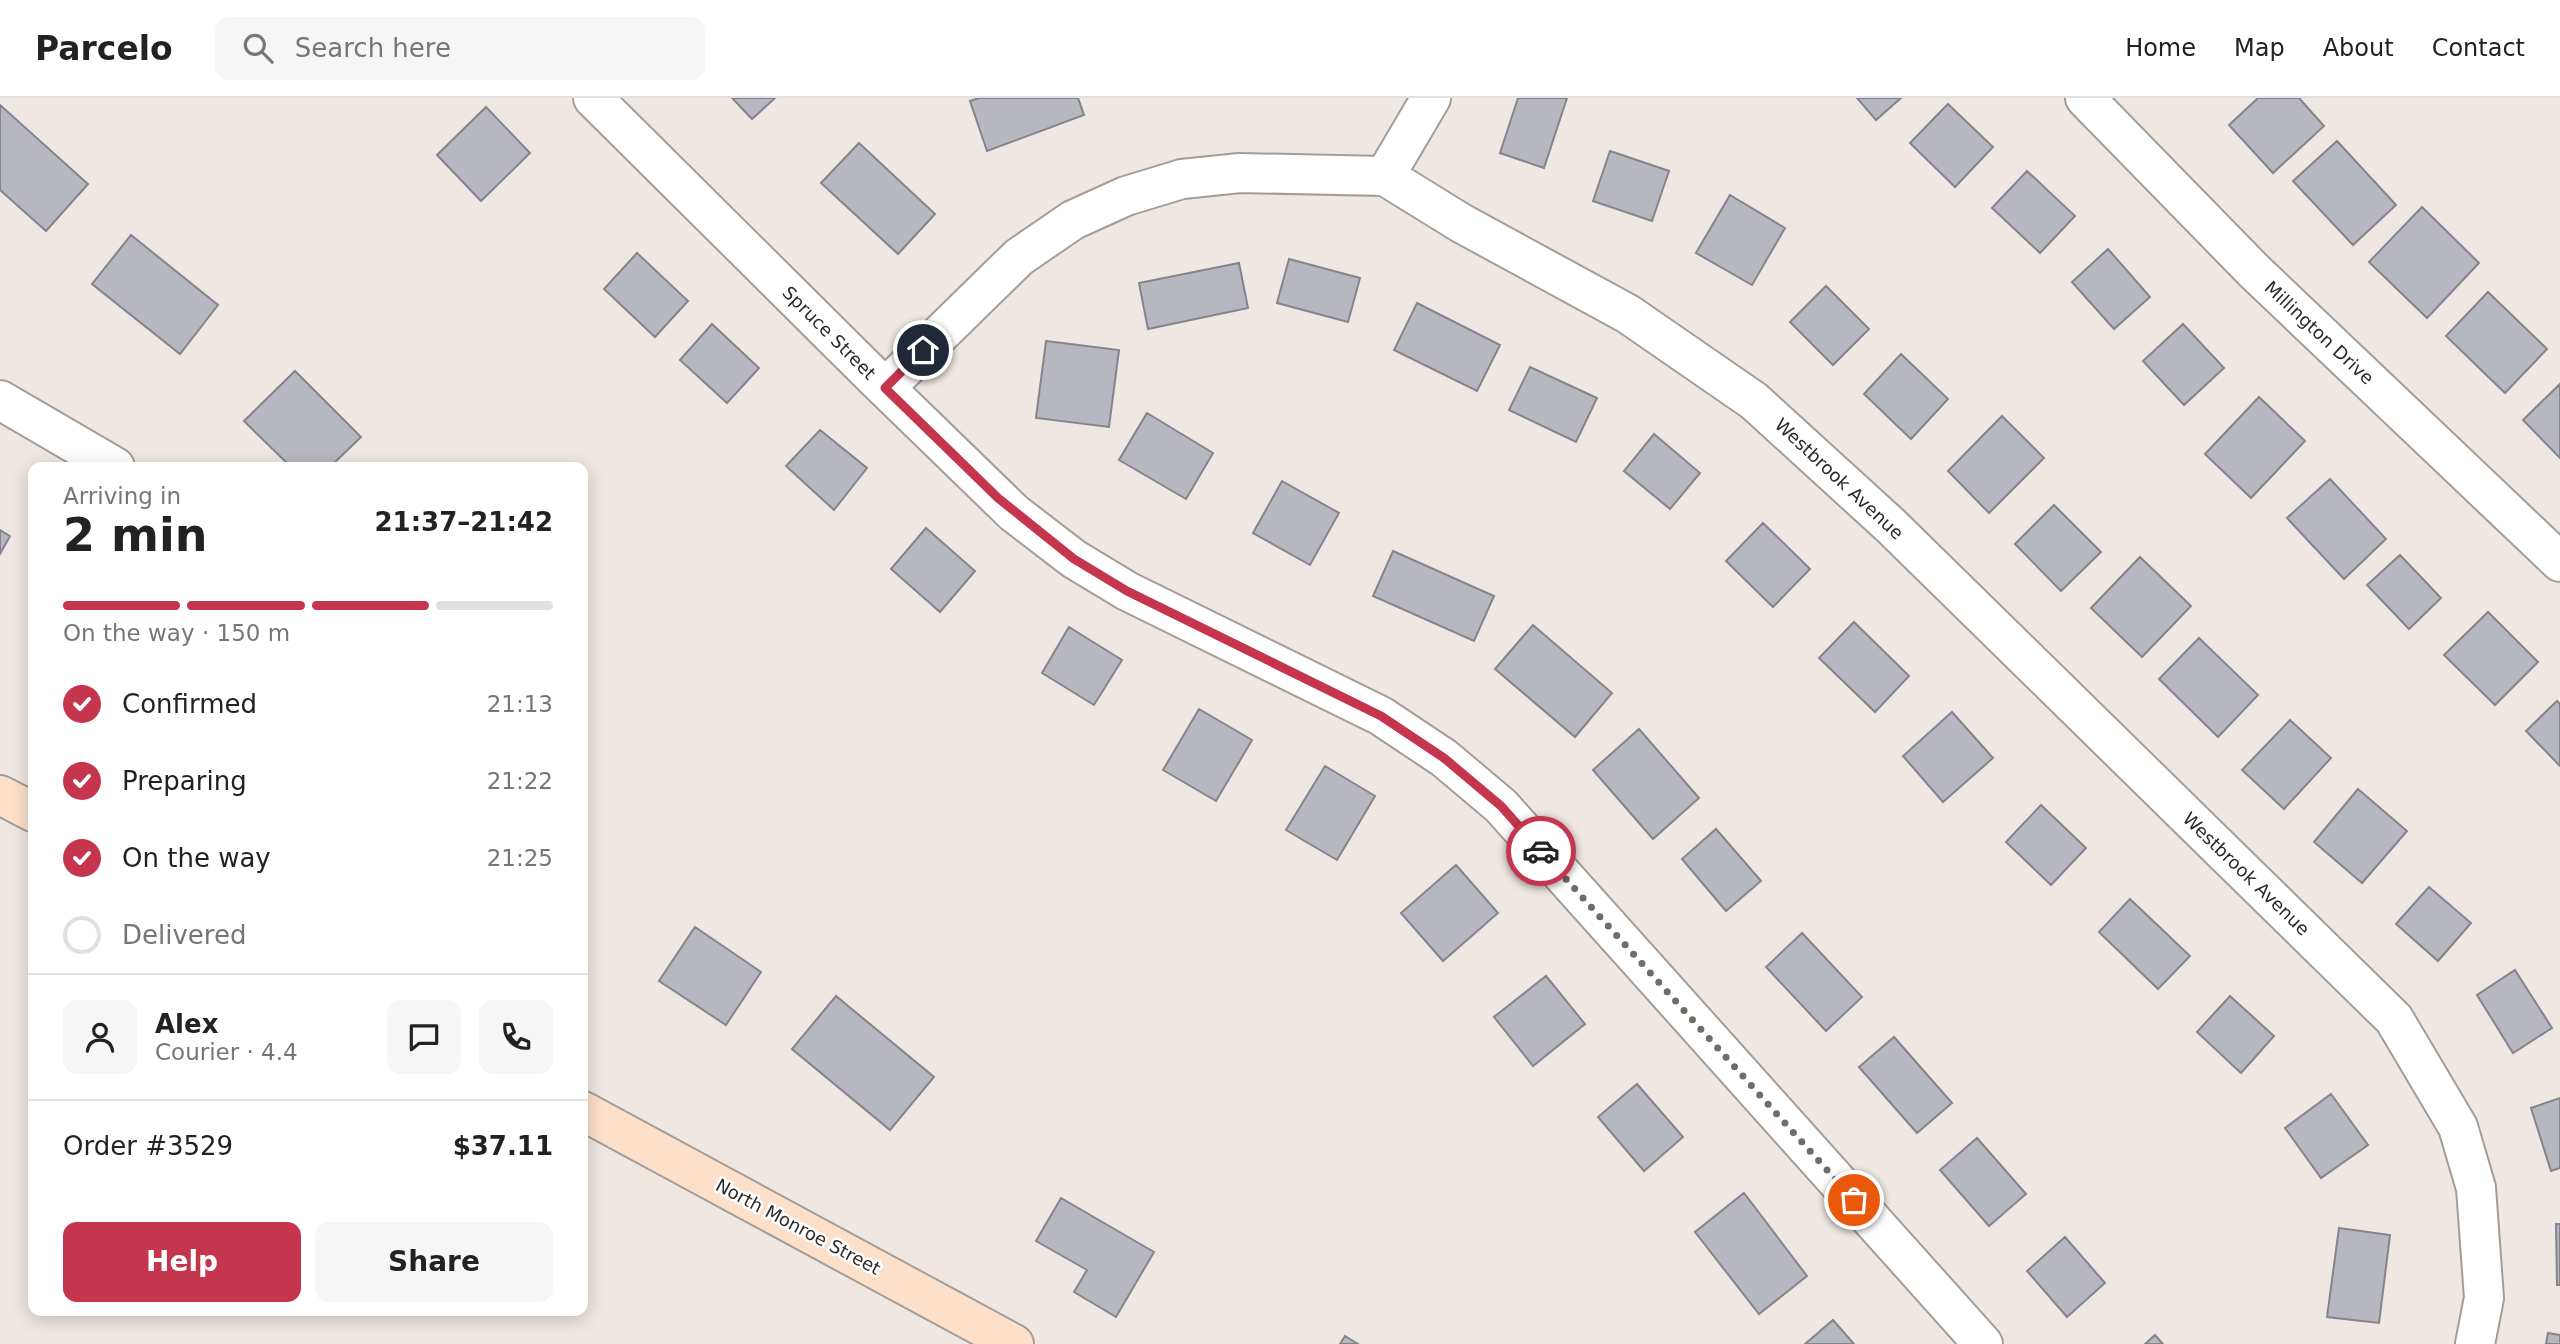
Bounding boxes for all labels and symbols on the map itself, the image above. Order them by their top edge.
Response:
street label: Millington Drive [2260,277,2378,389]
street label: Spruce Street [778,282,880,384]
pin [893,320,953,380]
street label: Westbrook Avenue [1771,414,1908,544]
street label: Westbrook Avenue [2179,808,2314,939]
courier [1506,816,1576,886]
pin [1824,1170,1884,1230]
street label: North Monroe Street [712,1174,884,1279]

